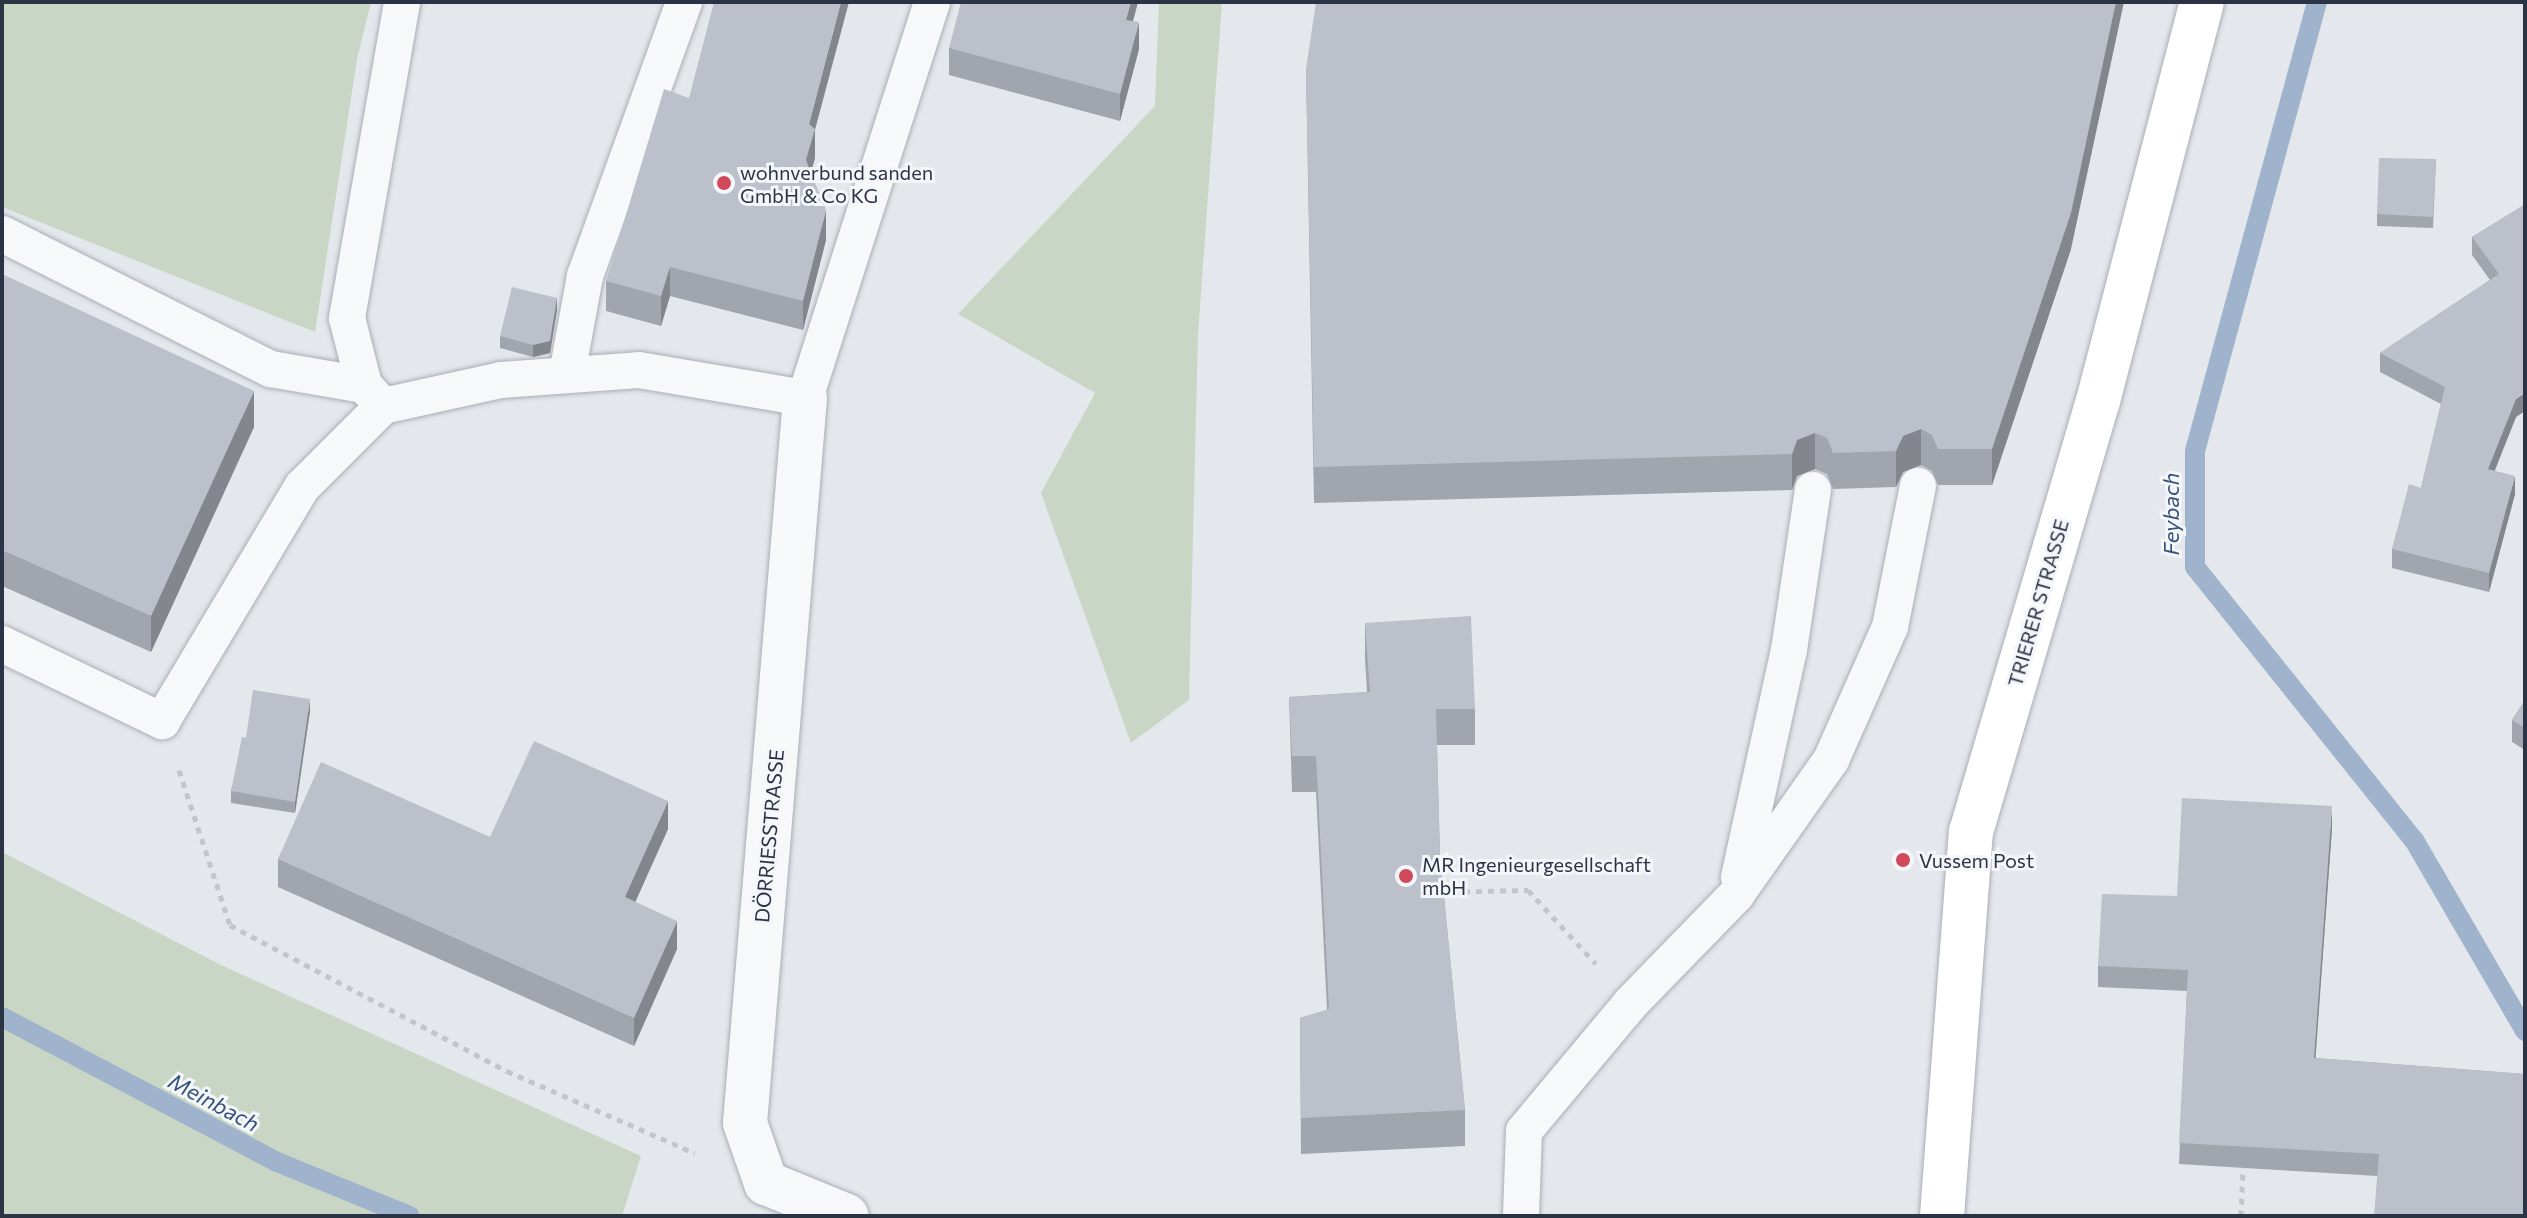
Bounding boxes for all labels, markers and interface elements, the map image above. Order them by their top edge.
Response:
place label: wohnverbund sanden GmbH & Co KG [740,160,933,207]
marker: wohnverbund sanden GmbH & Co KG [715,174,733,192]
water label: Feybach [2158,473,2184,555]
street label: TRIERER STRASSE [2003,517,2073,689]
street label: DÖRRIESSTRASSE [749,748,789,924]
place label: Vussem Post [1919,848,2034,872]
marker: Vussem Post [1894,851,1912,869]
place label: MR Ingenieurgesellschaft mbH [1422,852,1651,899]
marker: MR Ingenieurgesellschaft mbH [1397,867,1415,885]
water label: Meinbach [164,1067,264,1137]

